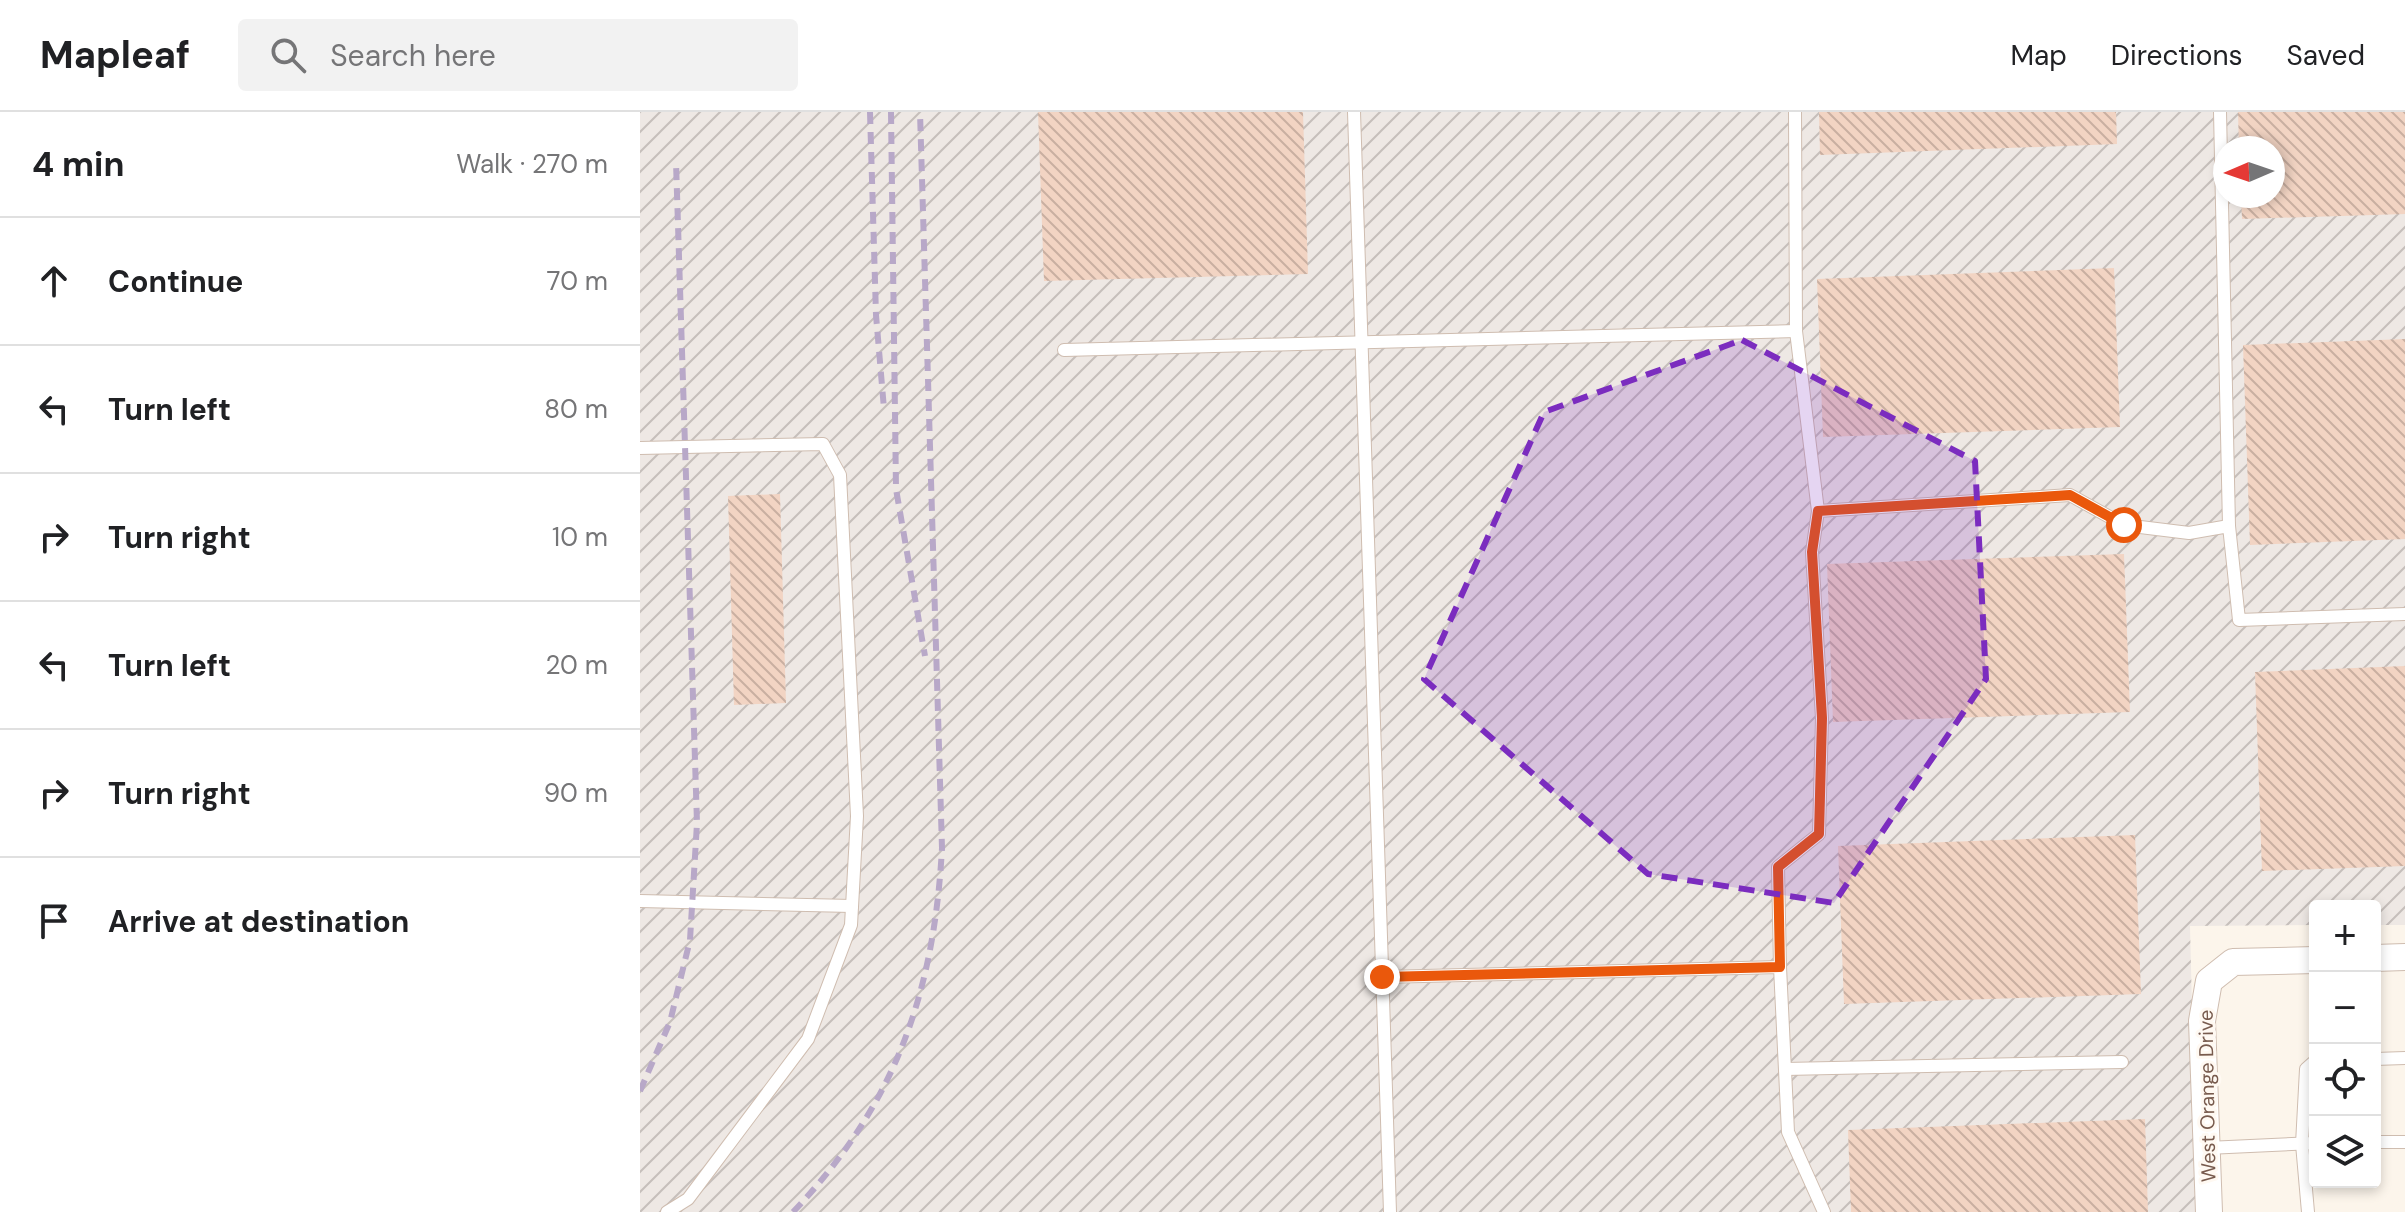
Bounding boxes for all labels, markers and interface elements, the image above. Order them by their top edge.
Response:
search box [238,19,798,91]
text: Mapleaf [40,30,190,80]
icon: search [266,33,310,77]
text: Search here [330,36,496,75]
text: Map [2010,37,2067,74]
text: Directions [2111,37,2243,74]
text: Saved [2287,37,2365,74]
north arrow [2213,136,2285,208]
text: 4 min [32,142,124,187]
text: Walk · 270 m [456,147,608,181]
icon: ahead [32,259,76,303]
text: Continue [108,262,243,301]
text: 70 m [547,264,608,298]
icon: left [32,387,76,431]
text: Turn left [108,390,231,429]
text: 80 m [544,392,608,426]
route start [2106,507,2142,543]
icon: right [32,515,76,559]
text: Turn right [108,518,251,557]
text: 10 m [552,520,608,554]
icon: left [32,643,76,687]
text: Turn left [108,646,231,685]
text: 20 m [545,648,608,682]
icon: right [32,771,76,815]
text: Turn right [108,774,251,813]
text: 90 m [544,776,608,810]
icon: arrive [32,899,76,943]
map controls [2309,900,2381,1188]
button: + [2309,900,2381,972]
text: Arrive at destination [108,902,409,941]
route end [1364,959,1400,995]
button: − [2309,972,2381,1044]
street label: West Orange Drive [2192,1010,2222,1182]
button: locate [2309,1044,2381,1116]
button: layers [2309,1116,2381,1188]

